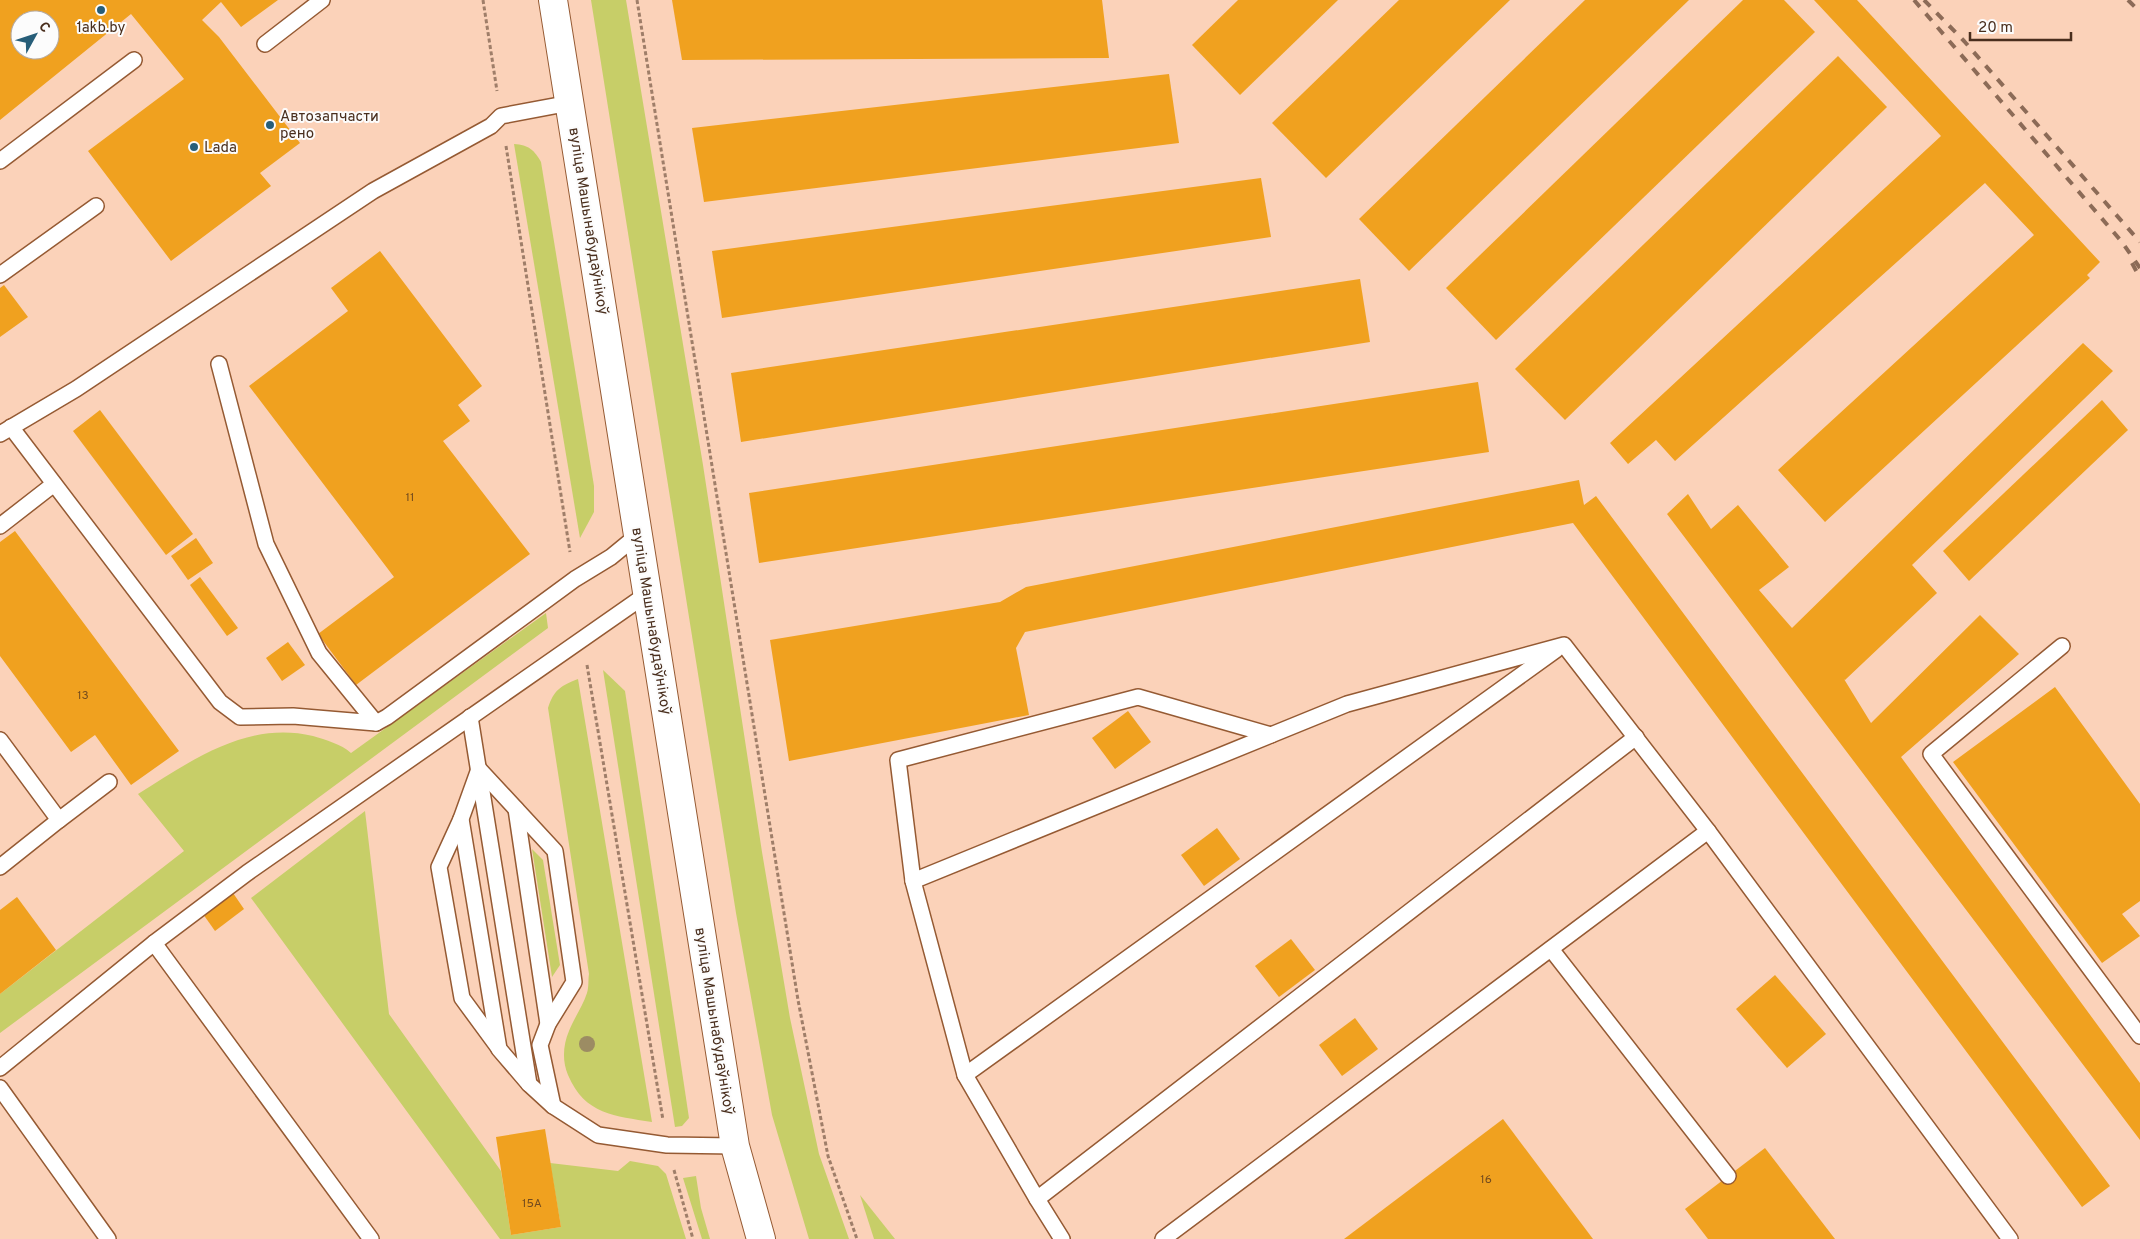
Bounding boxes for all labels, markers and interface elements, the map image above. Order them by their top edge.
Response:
marker: 1akb.by [95,4,107,16]
north arrow [10,10,60,60]
scale bar [1970,10,2071,42]
text: С [34,19,53,37]
place label: 1akb.by [76,19,126,38]
text: 20 m [1978,19,2013,38]
place label: Автозапчасти рено [280,108,379,144]
marker: Автозапчасти рено [264,119,276,131]
street label: вуліца Машынабудаўнікоў [563,126,612,316]
place label: Lada [204,139,237,158]
marker: Lada [188,141,200,153]
house number: 11 [406,490,414,506]
street label: вуліца Машынабудаўнікоў [626,526,675,716]
house number: 13 [77,688,89,704]
street label: вуліца Машынабудаўнікоў [689,926,738,1116]
house number: 16 [1480,1172,1492,1188]
house number: 15А [522,1196,542,1212]

